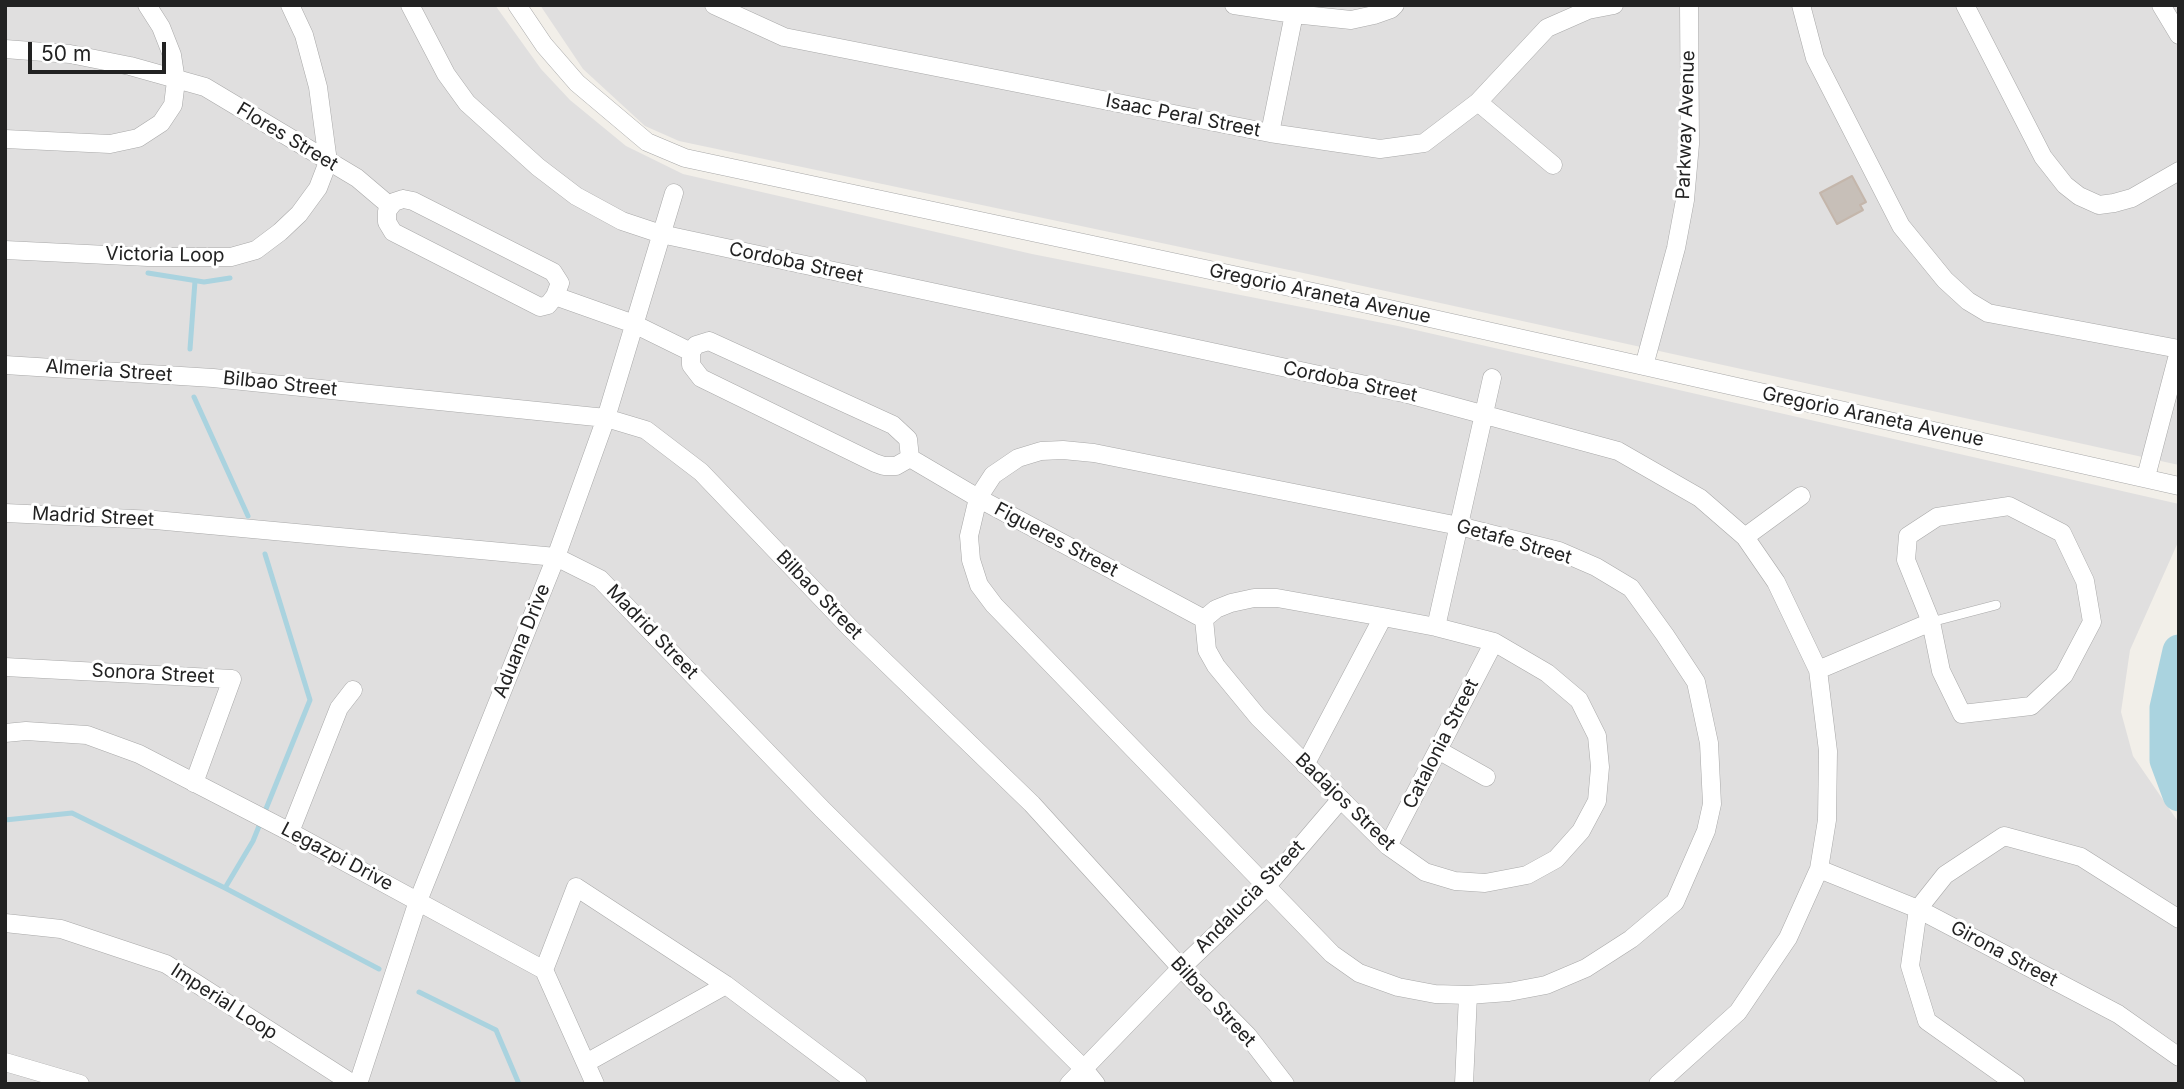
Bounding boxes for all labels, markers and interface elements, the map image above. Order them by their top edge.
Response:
scale bar [32,28,170,72]
text: 50 m [41,41,91,66]
street label: Parkway Avenue [1672,50,1700,200]
street label: Isaac Peral Street [1104,90,1262,142]
street label: Flores Street [232,98,342,176]
street label: Cordoba Street [727,238,865,288]
street label: Victoria Loop [105,243,225,267]
street label: Gregorio Araneta Avenue [1207,259,1433,329]
street label: Almeria Street [45,355,173,387]
street label: Cordoba Street [1281,357,1419,407]
street label: Bilbao Street [222,367,338,401]
street label: Gregorio Araneta Avenue [1760,382,1986,452]
street label: Figueres Street [990,498,1122,582]
street label: Madrid Street [31,502,155,532]
street label: Getafe Street [1454,515,1574,569]
street label: Bilbao Street [771,546,867,644]
street label: Madrid Street [601,580,703,684]
street label: Aduana Drive [489,581,555,701]
street label: Sonora Street [91,659,215,689]
street label: Catalonia Street [1398,675,1484,813]
street label: Badajos Street [1290,749,1400,855]
street label: Legazpi Drive [277,818,397,896]
street label: Andalucia Street [1191,836,1309,958]
street label: Girona Street [1947,916,2061,992]
street label: Bilbao Street [1166,952,1260,1052]
street label: Imperial Loop [167,959,281,1045]

